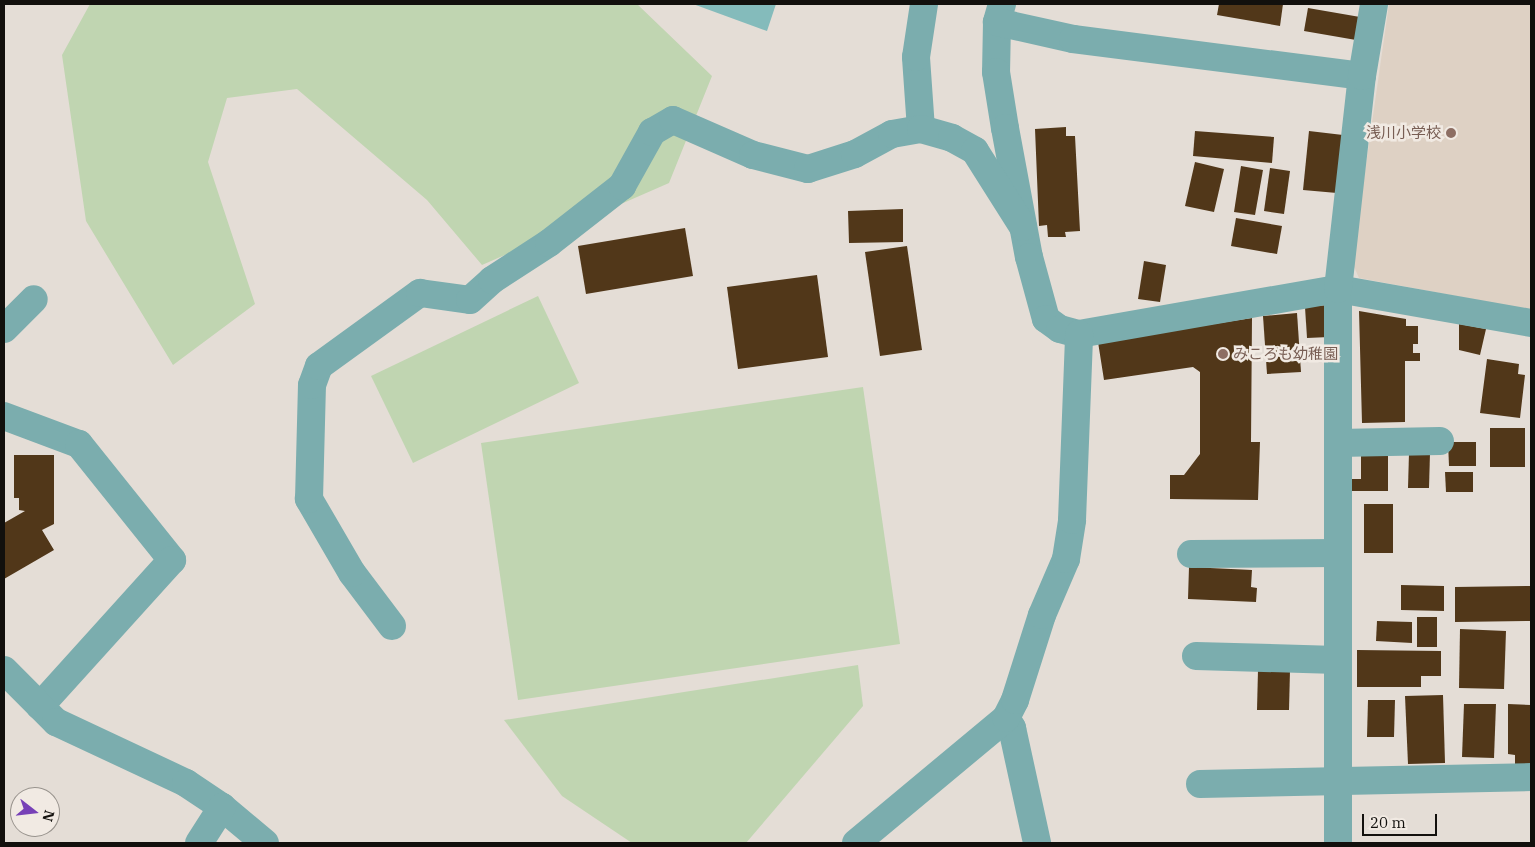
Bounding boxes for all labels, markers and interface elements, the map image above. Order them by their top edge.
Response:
place label: 浅川小学校 [1366,124,1441,142]
marker: 浅川小学校 [1445,127,1457,139]
place label: みころも幼稚園 [1233,345,1338,363]
marker: みころも幼稚園 [1217,348,1229,360]
north arrow [10,787,60,837]
scale bar [1365,804,1440,836]
text: N [38,808,59,824]
text: 20 m [1370,813,1406,832]

